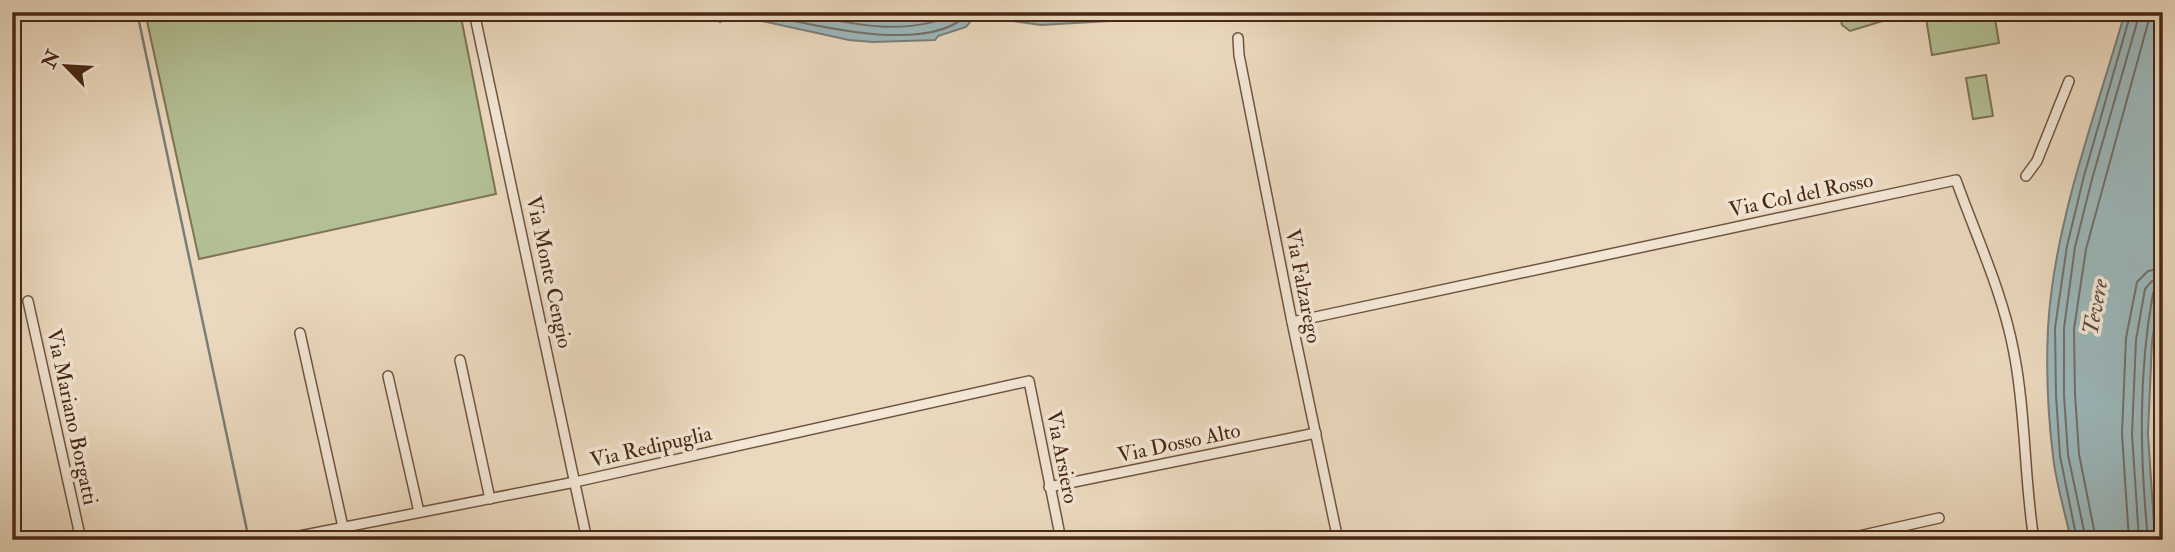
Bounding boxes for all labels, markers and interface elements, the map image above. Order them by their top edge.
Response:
north arrow [32,32,102,102]
text: N [37,46,66,73]
street label: Via Col del Rosso [1726,167,1876,223]
street label: Via Monte Cengio [520,193,578,351]
street label: Via Falzarego [1279,227,1327,345]
water label: Tevere [2075,276,2115,337]
street label: Via Mariano Borgatti [40,326,104,508]
street label: Via Arsiero [1040,408,1084,506]
street label: Via Dosso Alto [1115,417,1243,469]
street label: Via Redipuglia [587,420,715,474]

